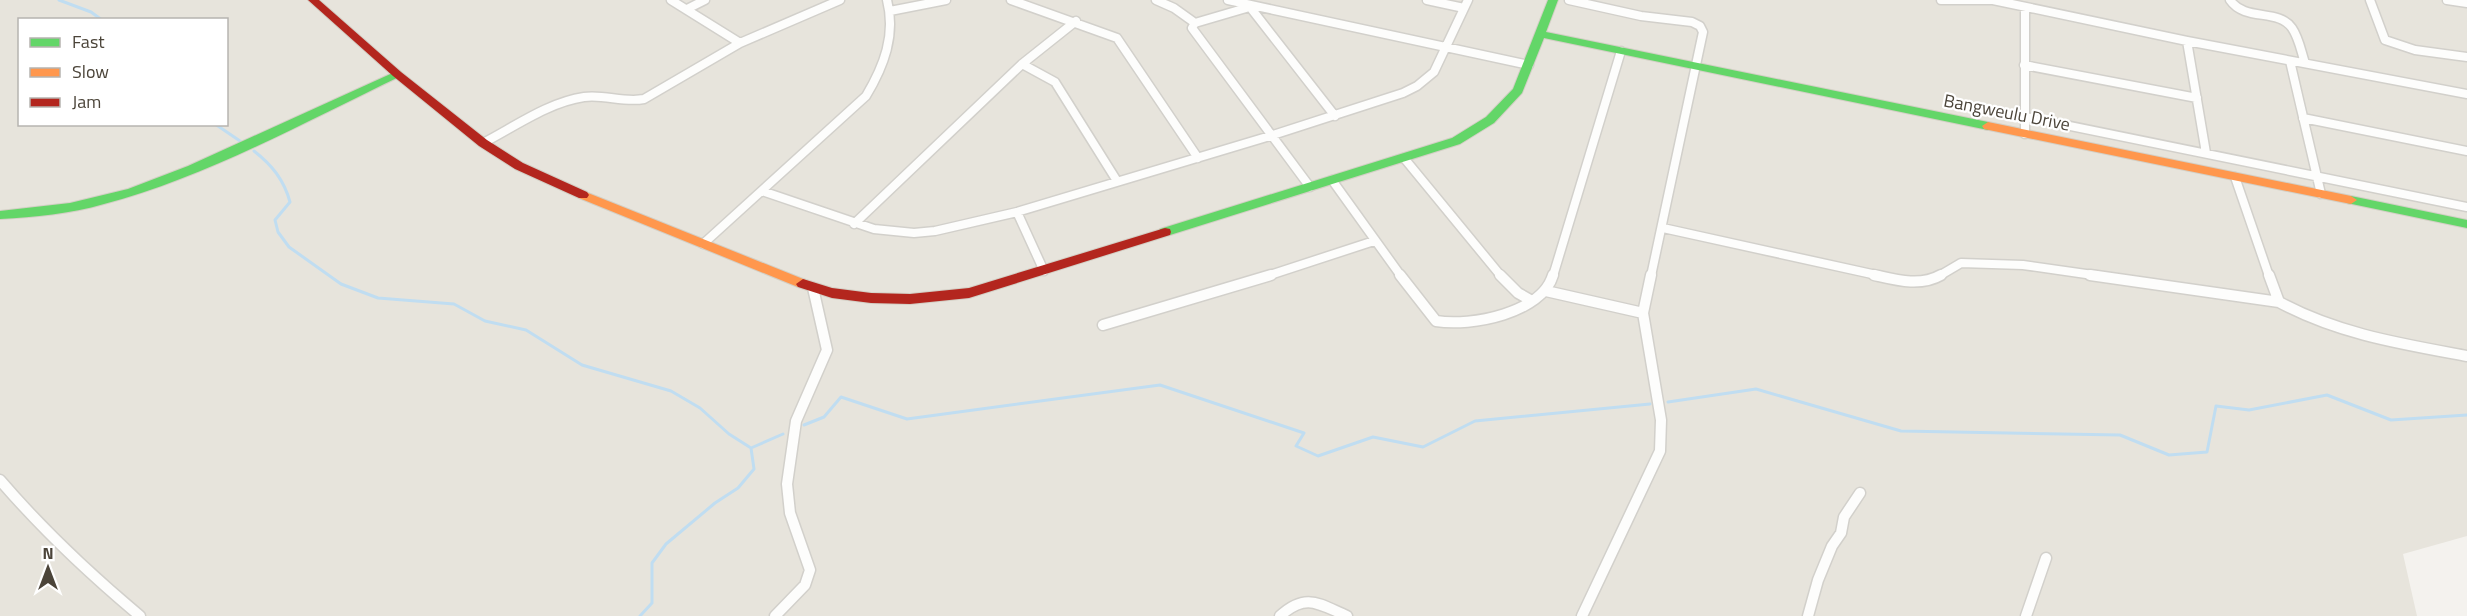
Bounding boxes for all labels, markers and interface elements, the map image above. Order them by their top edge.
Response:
legend [18,18,228,126]
text: Fast [72,28,105,55]
text: Slow [72,58,109,85]
street label: Bangweulu Drive [1941,87,2073,137]
text: Jam [72,88,101,115]
north arrow [18,538,78,598]
text: N [42,541,54,565]

